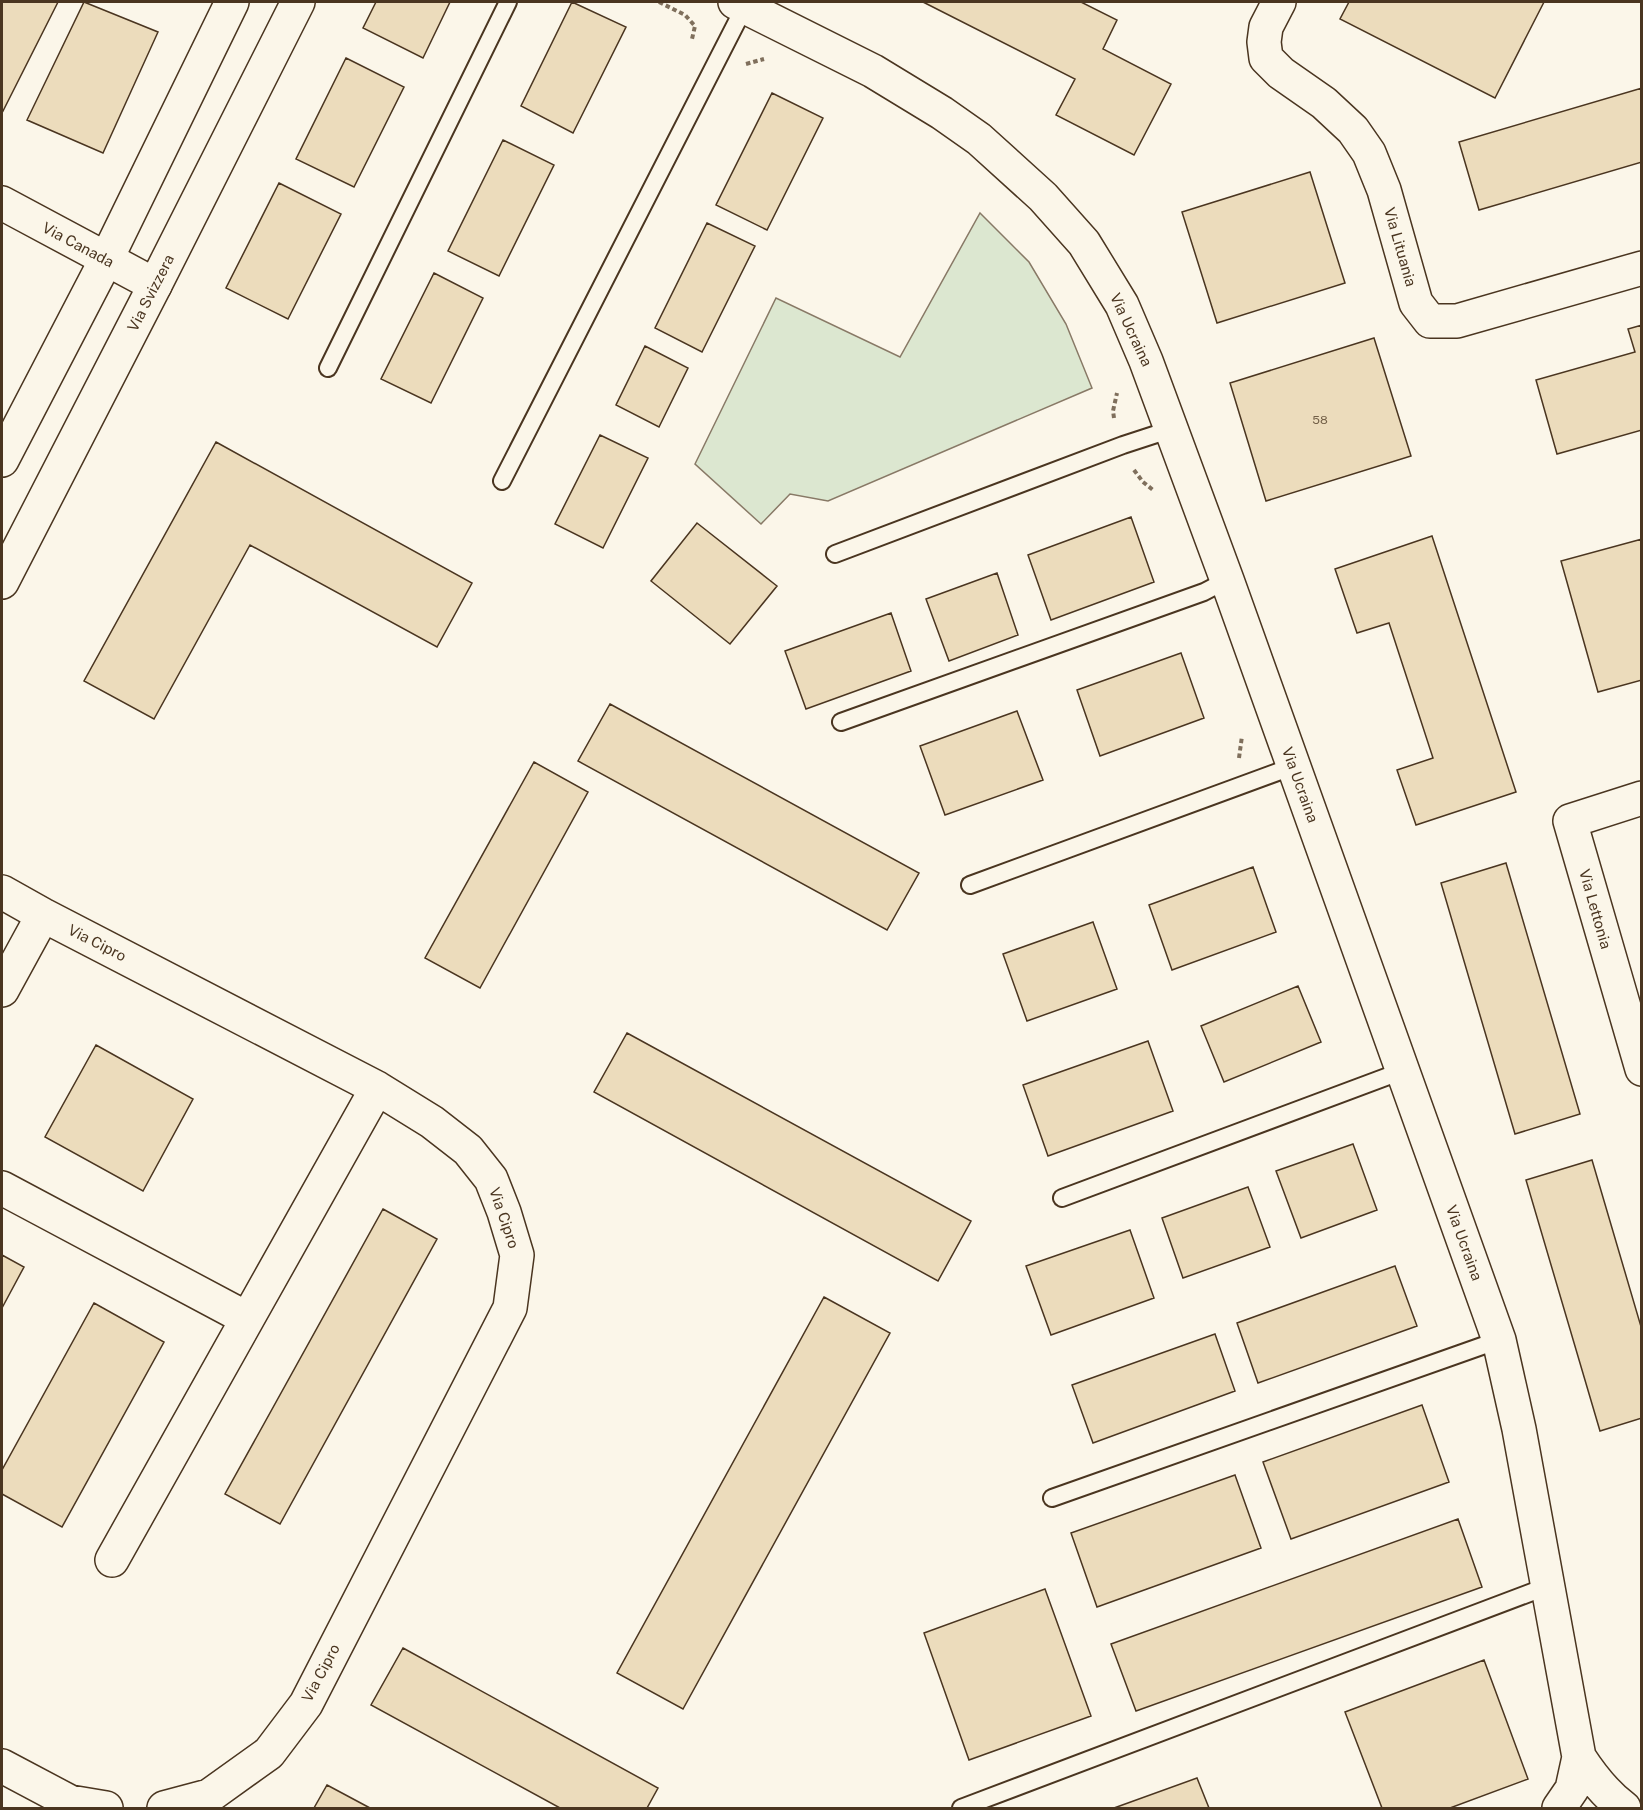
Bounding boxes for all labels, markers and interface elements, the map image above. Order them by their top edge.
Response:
street label: Via Lituania [1381,205,1420,288]
street label: Via Canada [40,219,117,270]
street label: Via Svizzera [124,251,177,334]
street label: Via Ucraina [1107,290,1156,369]
house number: 58 [1312,413,1328,427]
street label: Via Ucraina [1279,745,1322,825]
street label: Via Lettonia [1576,867,1615,951]
street label: Via Cipro [65,921,129,964]
street label: Via Cipro [486,1185,523,1250]
street label: Via Ucraina [1443,1203,1486,1283]
street label: Via Cipro [298,1641,343,1705]

